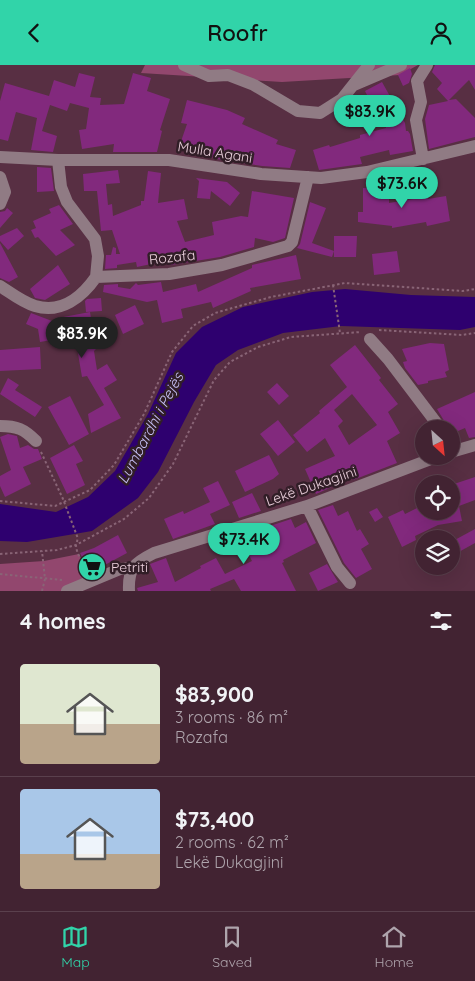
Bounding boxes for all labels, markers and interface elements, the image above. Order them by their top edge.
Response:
icon: back [20,19,48,47]
text: Roofr [207,19,268,47]
icon: person [427,19,455,47]
pin: $83.9K [329,95,411,137]
text: $83.9K [345,101,395,121]
street label: Mulla Agani [176,137,254,167]
pin: $73.6K [361,167,443,209]
text: $73.6K [377,173,427,193]
street label: Rozafa [148,246,196,268]
pin: $83.9K [41,317,123,359]
text: $83.9K [57,323,107,343]
water label: Lumbardhi i Pejës [113,368,188,487]
north arrow [415,420,460,465]
map controls [415,420,460,575]
street label: Lekë Dukagjini [263,462,359,510]
button: locate [415,475,460,520]
pin: $73.4K [203,523,285,565]
text: $73.4K [219,529,269,549]
button: layers [415,530,460,575]
supermarket icon: Petriti [77,552,107,582]
place label: Petriti [111,558,148,576]
icon: filters [427,607,455,635]
text: 4 homes [20,608,106,634]
text: $83,900 [175,681,254,707]
icon: home [60,684,120,744]
text: 3 rooms · 86 m² [175,707,288,727]
text: Rozafa [175,727,228,747]
text: $73,400 [175,806,254,832]
icon: home [60,809,120,869]
text: 2 rooms · 62 m² [175,832,289,852]
text: Lekë Dukagjini [175,852,284,872]
tab: Map [61,923,90,971]
tab: Saved [212,923,252,971]
tab: Home [375,923,414,971]

